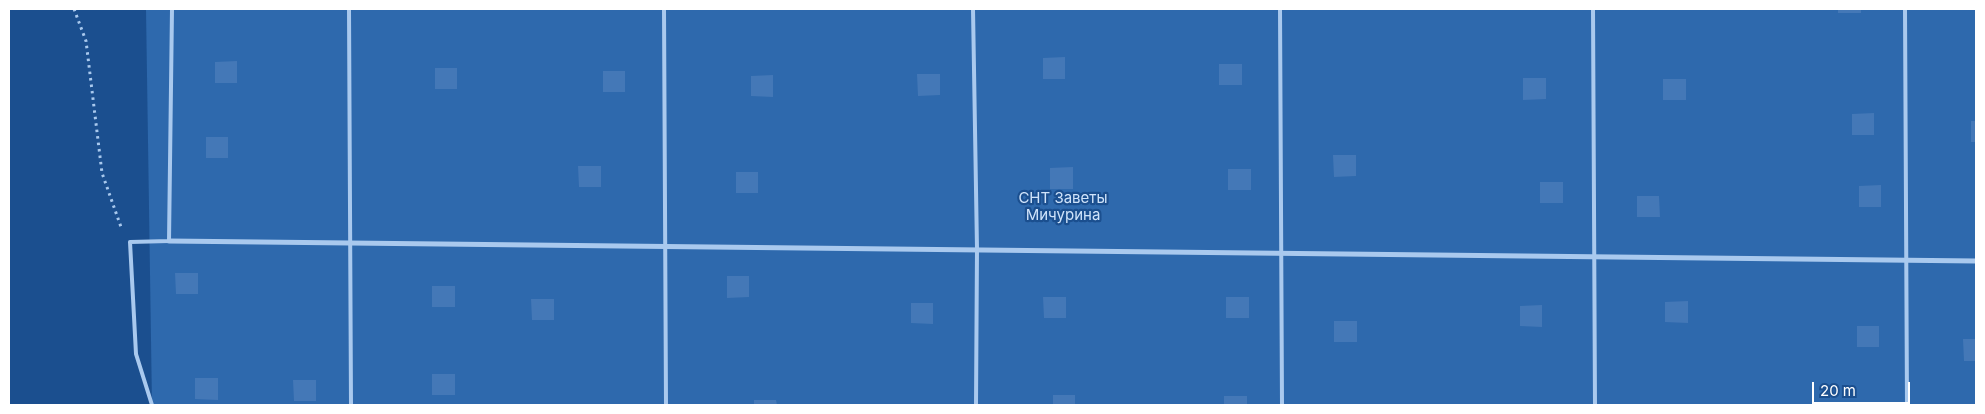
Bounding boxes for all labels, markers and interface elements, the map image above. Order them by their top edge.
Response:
park label: СНТ Заветы Мичурина [1018,189,1108,224]
scale bar [1815,372,1912,404]
text: 20 m [1820,381,1856,400]

